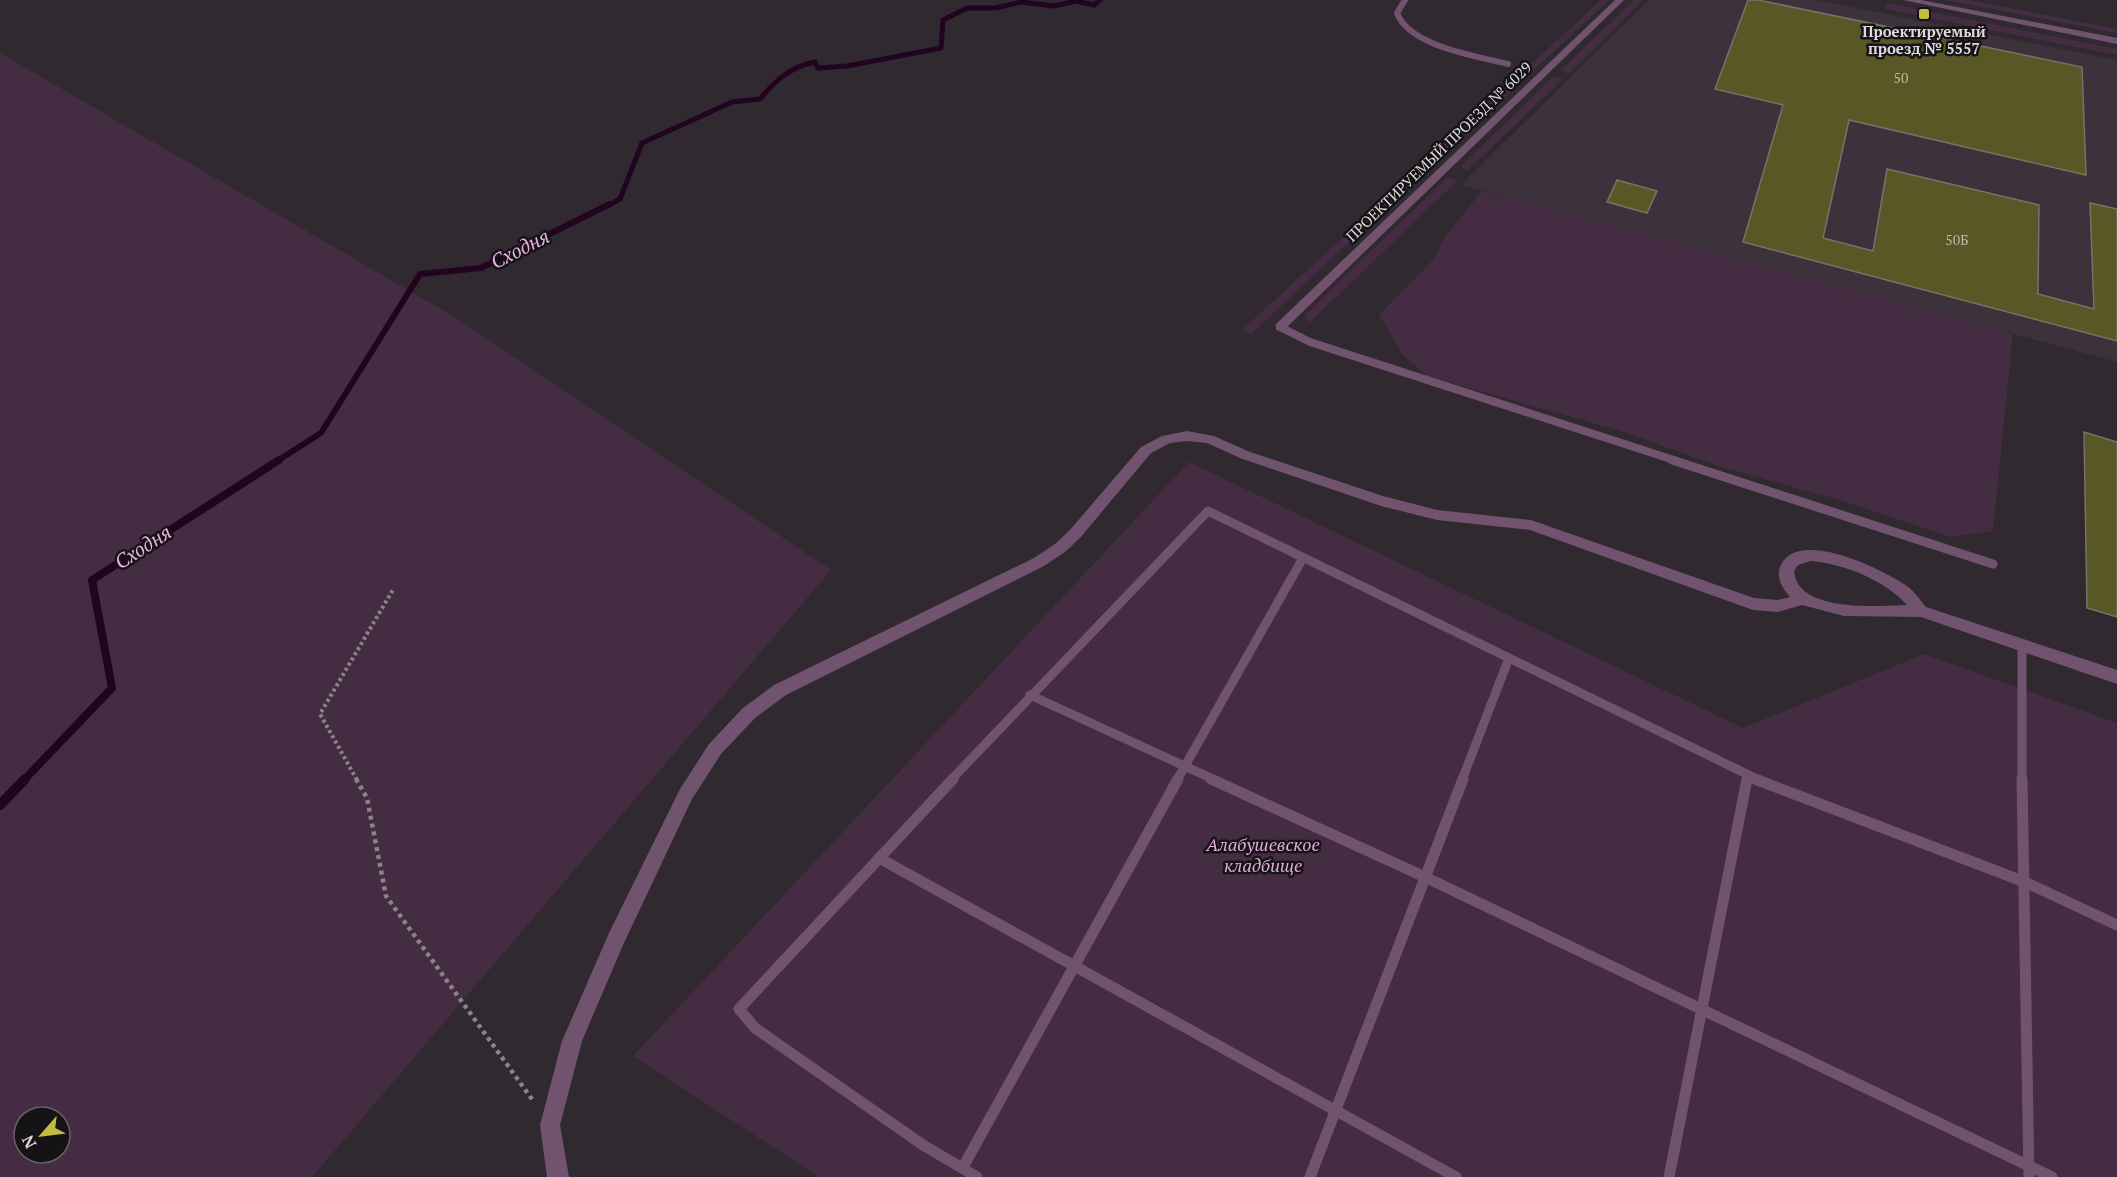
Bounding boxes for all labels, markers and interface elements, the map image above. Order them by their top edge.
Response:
marker: Проектируемый проезд № 5557 [1917,7,1931,21]
place label: Проектируемый проезд № 5557 [1862,21,1986,58]
street label: ПРОЕКТИРУЕМЫЙ ПРОЕЗД № 6029 [1341,57,1536,246]
house number: 50 [1894,68,1908,87]
water label: Сходня [486,222,554,275]
house number: 50Б [1945,230,1969,249]
water label: Сходня [109,518,176,575]
park label: Алабушевское кладбище [1205,832,1320,877]
north arrow [12,1105,72,1165]
text: N [16,1132,41,1153]

